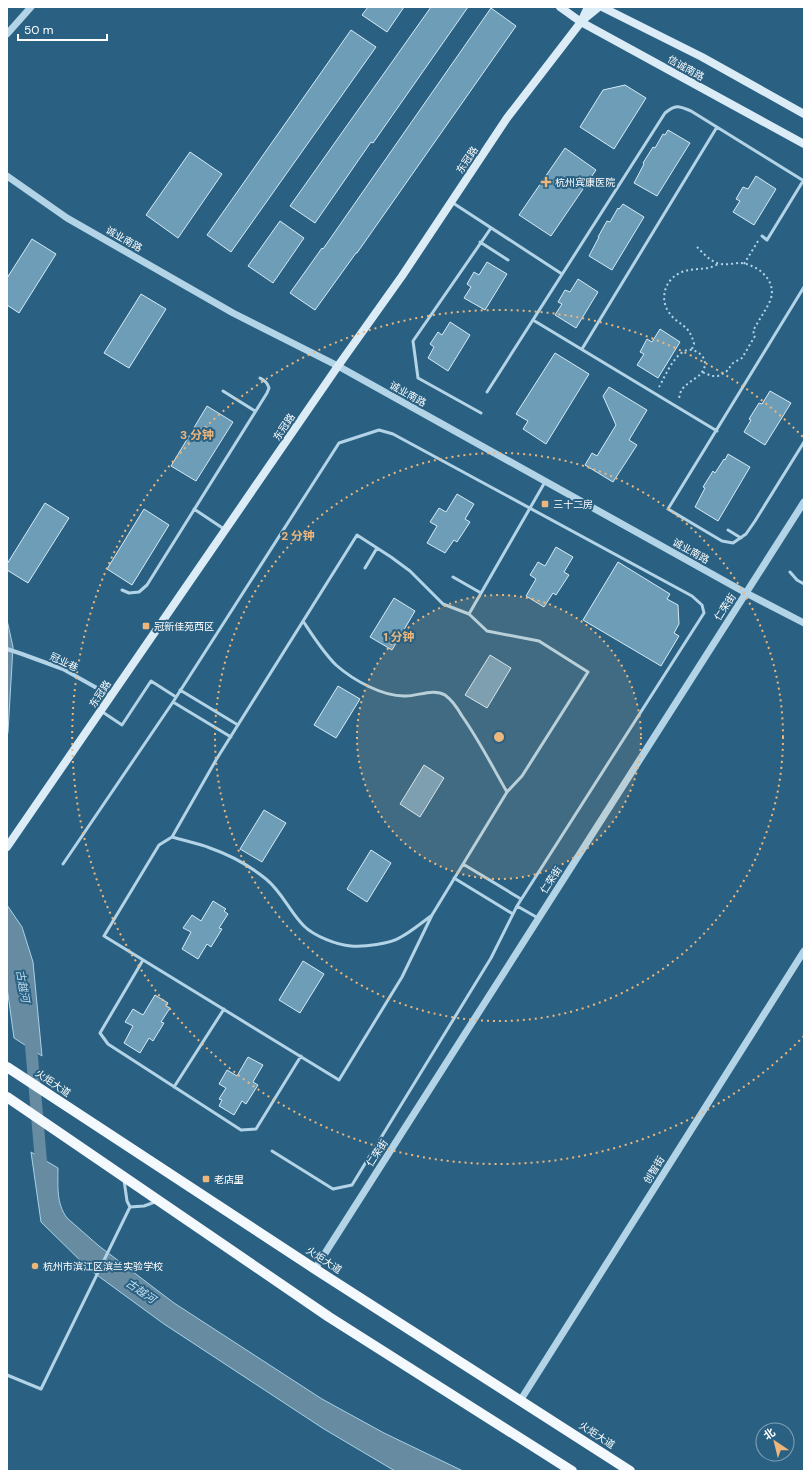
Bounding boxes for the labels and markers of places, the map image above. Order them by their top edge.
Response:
marker: 杭州宾康医院 [540,176,552,188]
place label: 杭州宾康医院 [555,176,615,189]
place label: 三十二房 [553,498,593,511]
marker: 三十二房 [540,499,550,509]
place label: 冠新佳苑西区 [154,620,214,633]
marker: 冠新佳苑西区 [141,621,151,631]
centre of rings [492,730,506,744]
place label: 老店里 [214,1173,244,1186]
marker: 老店里 [201,1174,211,1184]
place label: 杭州市滨江区滨兰实验学校 [43,1260,163,1273]
marker: 杭州市滨江区滨兰实验学校 [30,1261,40,1271]

